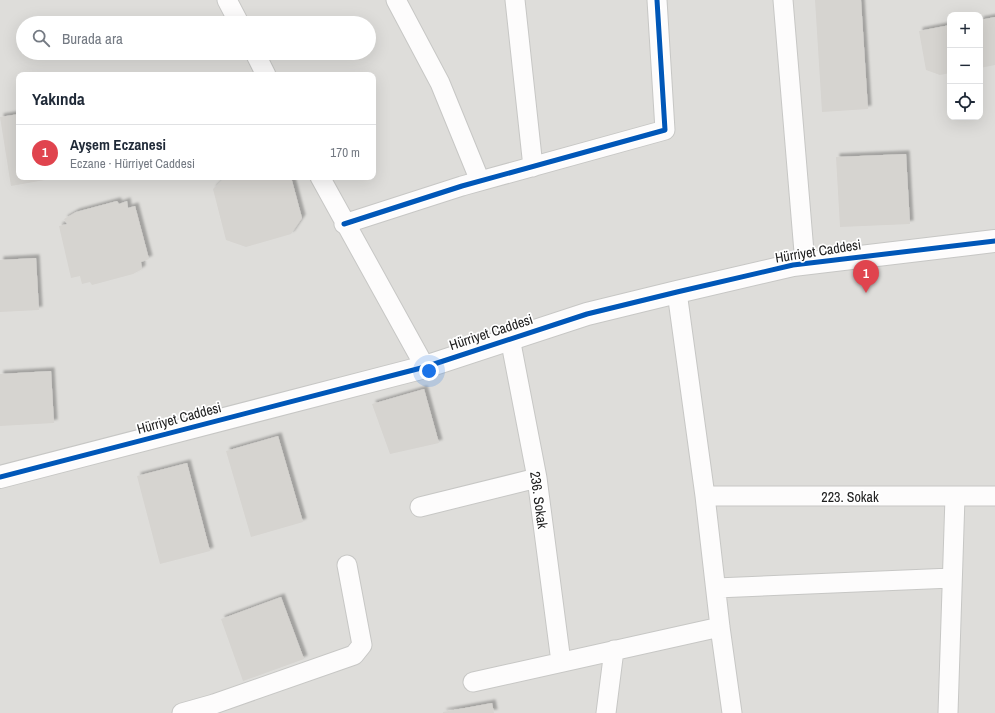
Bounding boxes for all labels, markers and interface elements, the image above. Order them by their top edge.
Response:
map controls [947,12,983,120]
button: + [947,12,983,48]
search box [16,16,376,60]
icon: search [30,27,52,49]
text: Burada ara [62,28,123,49]
button: − [947,48,983,84]
button: locate [947,84,983,120]
text: Yakında [32,87,85,110]
text: Ayşem Eczanesi [70,134,166,155]
text: 1 [42,144,48,161]
text: 170 m [330,144,360,161]
text: Eczane · Hürriyet Caddesi [70,155,195,172]
street label: Hürriyet Caddesi [774,235,862,267]
pin: 1 [853,260,879,293]
street label: Hürriyet Caddesi [447,310,535,354]
your location [419,361,439,381]
street label: Hürriyet Caddesi [135,398,223,438]
street label: 236. Sokak [526,470,552,530]
street label: 223. Sokak [821,488,879,506]

